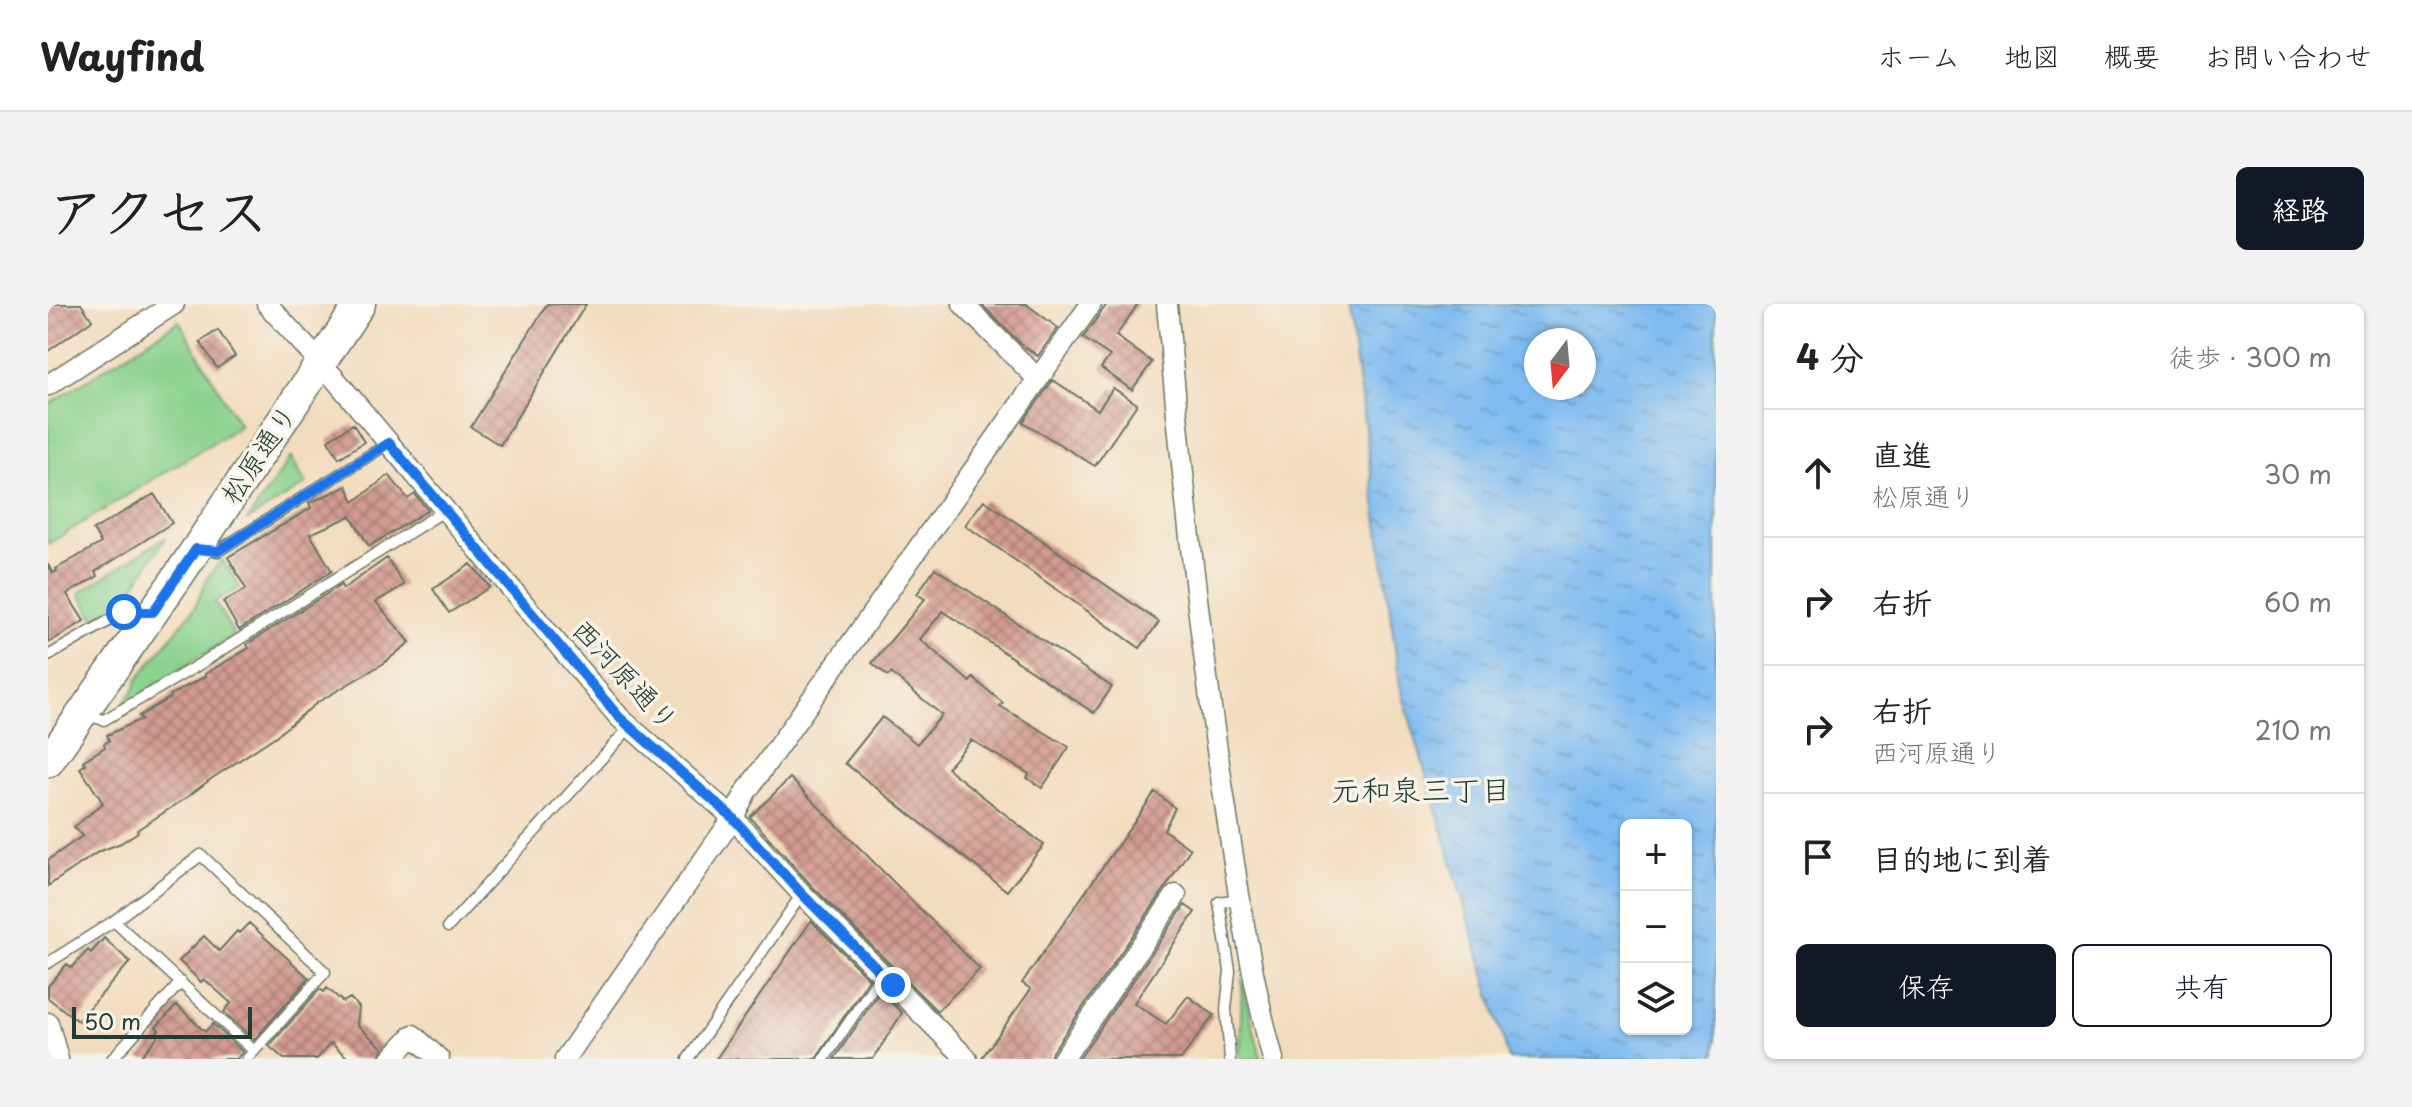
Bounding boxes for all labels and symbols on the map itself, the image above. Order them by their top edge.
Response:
north arrow [1524,328,1596,400]
street label: 松原通り [209,395,307,512]
route start [106,594,142,630]
street label: 西河原通り [563,608,690,740]
district label: 元和泉三丁目 [1331,766,1511,811]
route end [875,967,911,1003]
scale bar [72,1003,252,1039]

